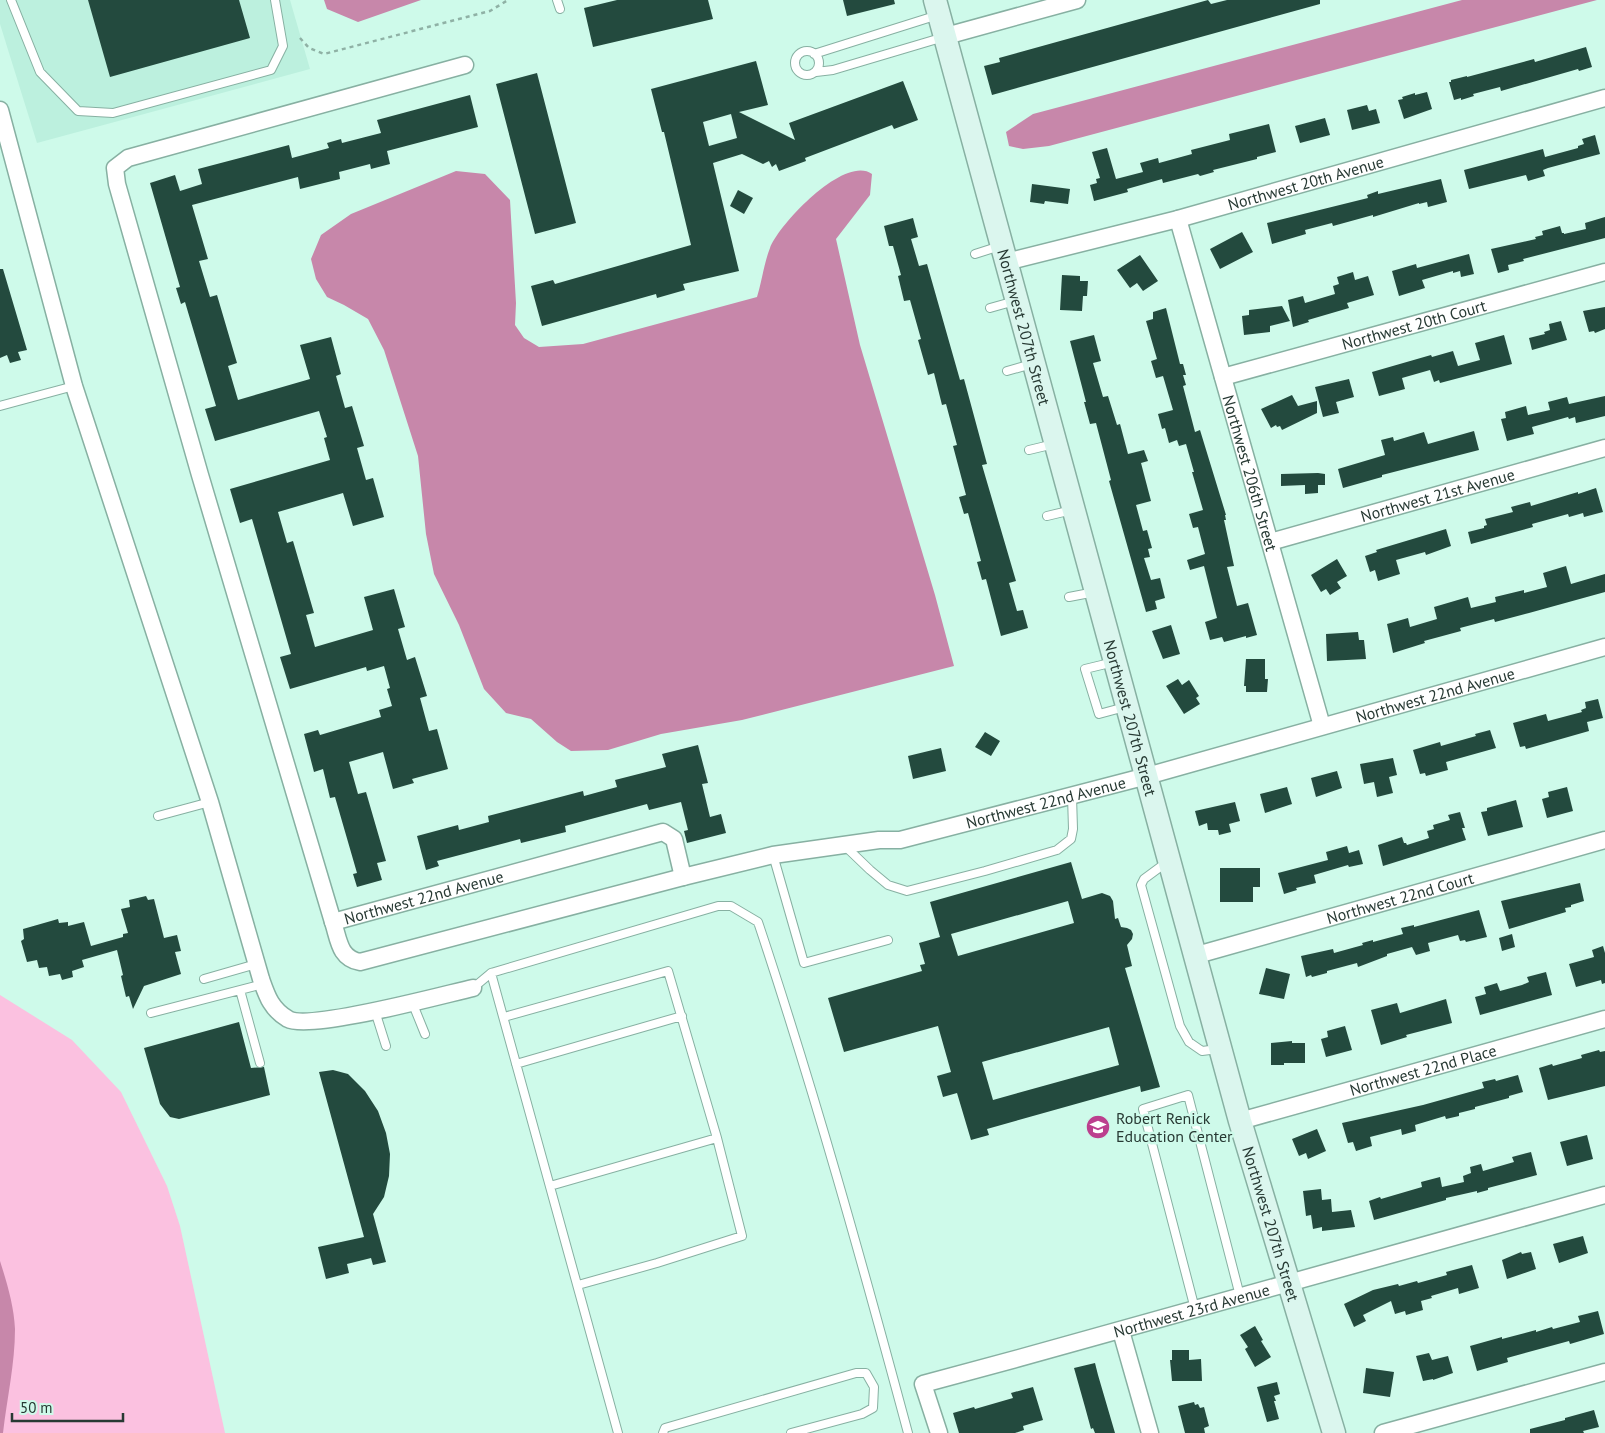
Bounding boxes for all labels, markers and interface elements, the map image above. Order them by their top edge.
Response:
street label: Northwest 20th Avenue [1225,151,1386,214]
street label: Northwest 207th Street [993,247,1055,408]
street label: Northwest 20th Court [1340,295,1489,354]
street label: Northwest 206th Street [1218,393,1282,554]
street label: Northwest 21st Avenue [1358,464,1517,526]
street label: Northwest 207th Street [1100,638,1161,799]
street label: Northwest 22nd Avenue [1353,663,1517,727]
street label: Northwest 22nd Avenue [964,772,1128,833]
street label: Northwest 22nd Avenue [342,866,506,929]
street label: Northwest 22nd Court [1324,867,1476,928]
street label: Northwest 22nd Place [1347,1040,1499,1100]
place label: Robert Renick Education Center [1116,1108,1233,1146]
school or university icon: Robert Renick Education Center [1085,1114,1111,1140]
street label: Northwest 207th Street [1238,1144,1304,1304]
street label: Northwest 23rd Avenue [1111,1279,1272,1342]
scale bar [12,1390,124,1422]
text: 50 m [20,1398,53,1417]

